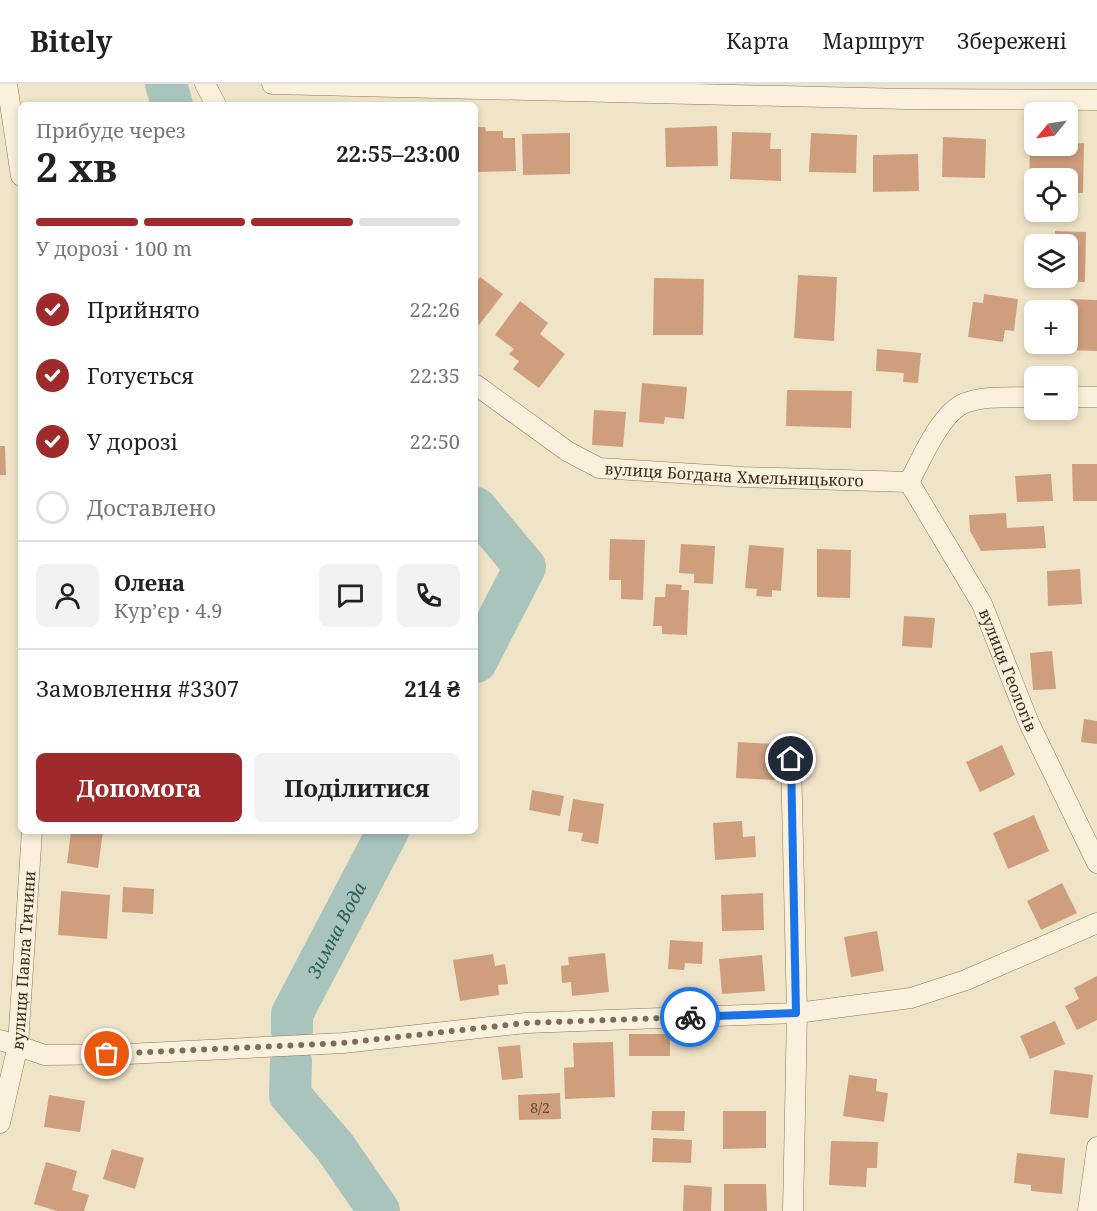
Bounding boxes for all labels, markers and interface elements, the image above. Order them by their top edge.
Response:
text: Bitely [30,22,112,60]
text: Карта [726,27,789,55]
text: Маршрут [822,27,924,55]
text: Збережені [957,27,1067,55]
north arrow [1024,102,1078,156]
map controls [1024,102,1078,420]
text: Прибуде через [36,117,186,144]
text: 22:55–23:00 [336,138,460,168]
text: 2 хв [36,140,117,193]
button: locate [1024,168,1078,222]
button: layers [1024,234,1078,288]
text: У дорозі · 100 m [36,235,192,262]
icon: check [36,293,69,326]
text: Прийнято [87,294,200,324]
text: 22:26 [410,296,460,323]
button: + [1024,300,1078,354]
icon: check [36,359,69,392]
text: Готується [87,360,194,390]
text: 22:35 [410,362,460,389]
button: − [1024,366,1078,420]
icon: check [36,425,69,458]
text: У дорозі [87,426,178,456]
text: 22:50 [410,428,460,455]
street label: вулиця Богдана Хмельницького [604,457,864,492]
text: Доставлено [87,492,216,522]
button: person [36,564,99,627]
button: chat [319,564,382,627]
button: phone [397,564,460,627]
text: Олена [114,567,185,597]
text: Кур’єр · 4.9 [114,597,223,624]
street label: вулиця Геологів [974,605,1042,735]
text: Замовлення #3307 [36,673,239,703]
text: 214 ₴ [404,673,460,703]
pin [765,733,816,784]
icon: home [774,742,807,775]
button: Допомога [36,753,242,822]
button: Поділитися [254,753,460,822]
street label: вулиця Павла Тичини [6,870,40,1052]
water label: Зимна Вода [301,878,371,982]
courier [660,987,720,1047]
icon: bike [674,1001,707,1034]
pin [81,1028,132,1079]
icon: bag [90,1037,123,1070]
house number: 8/2 [530,1098,550,1117]

